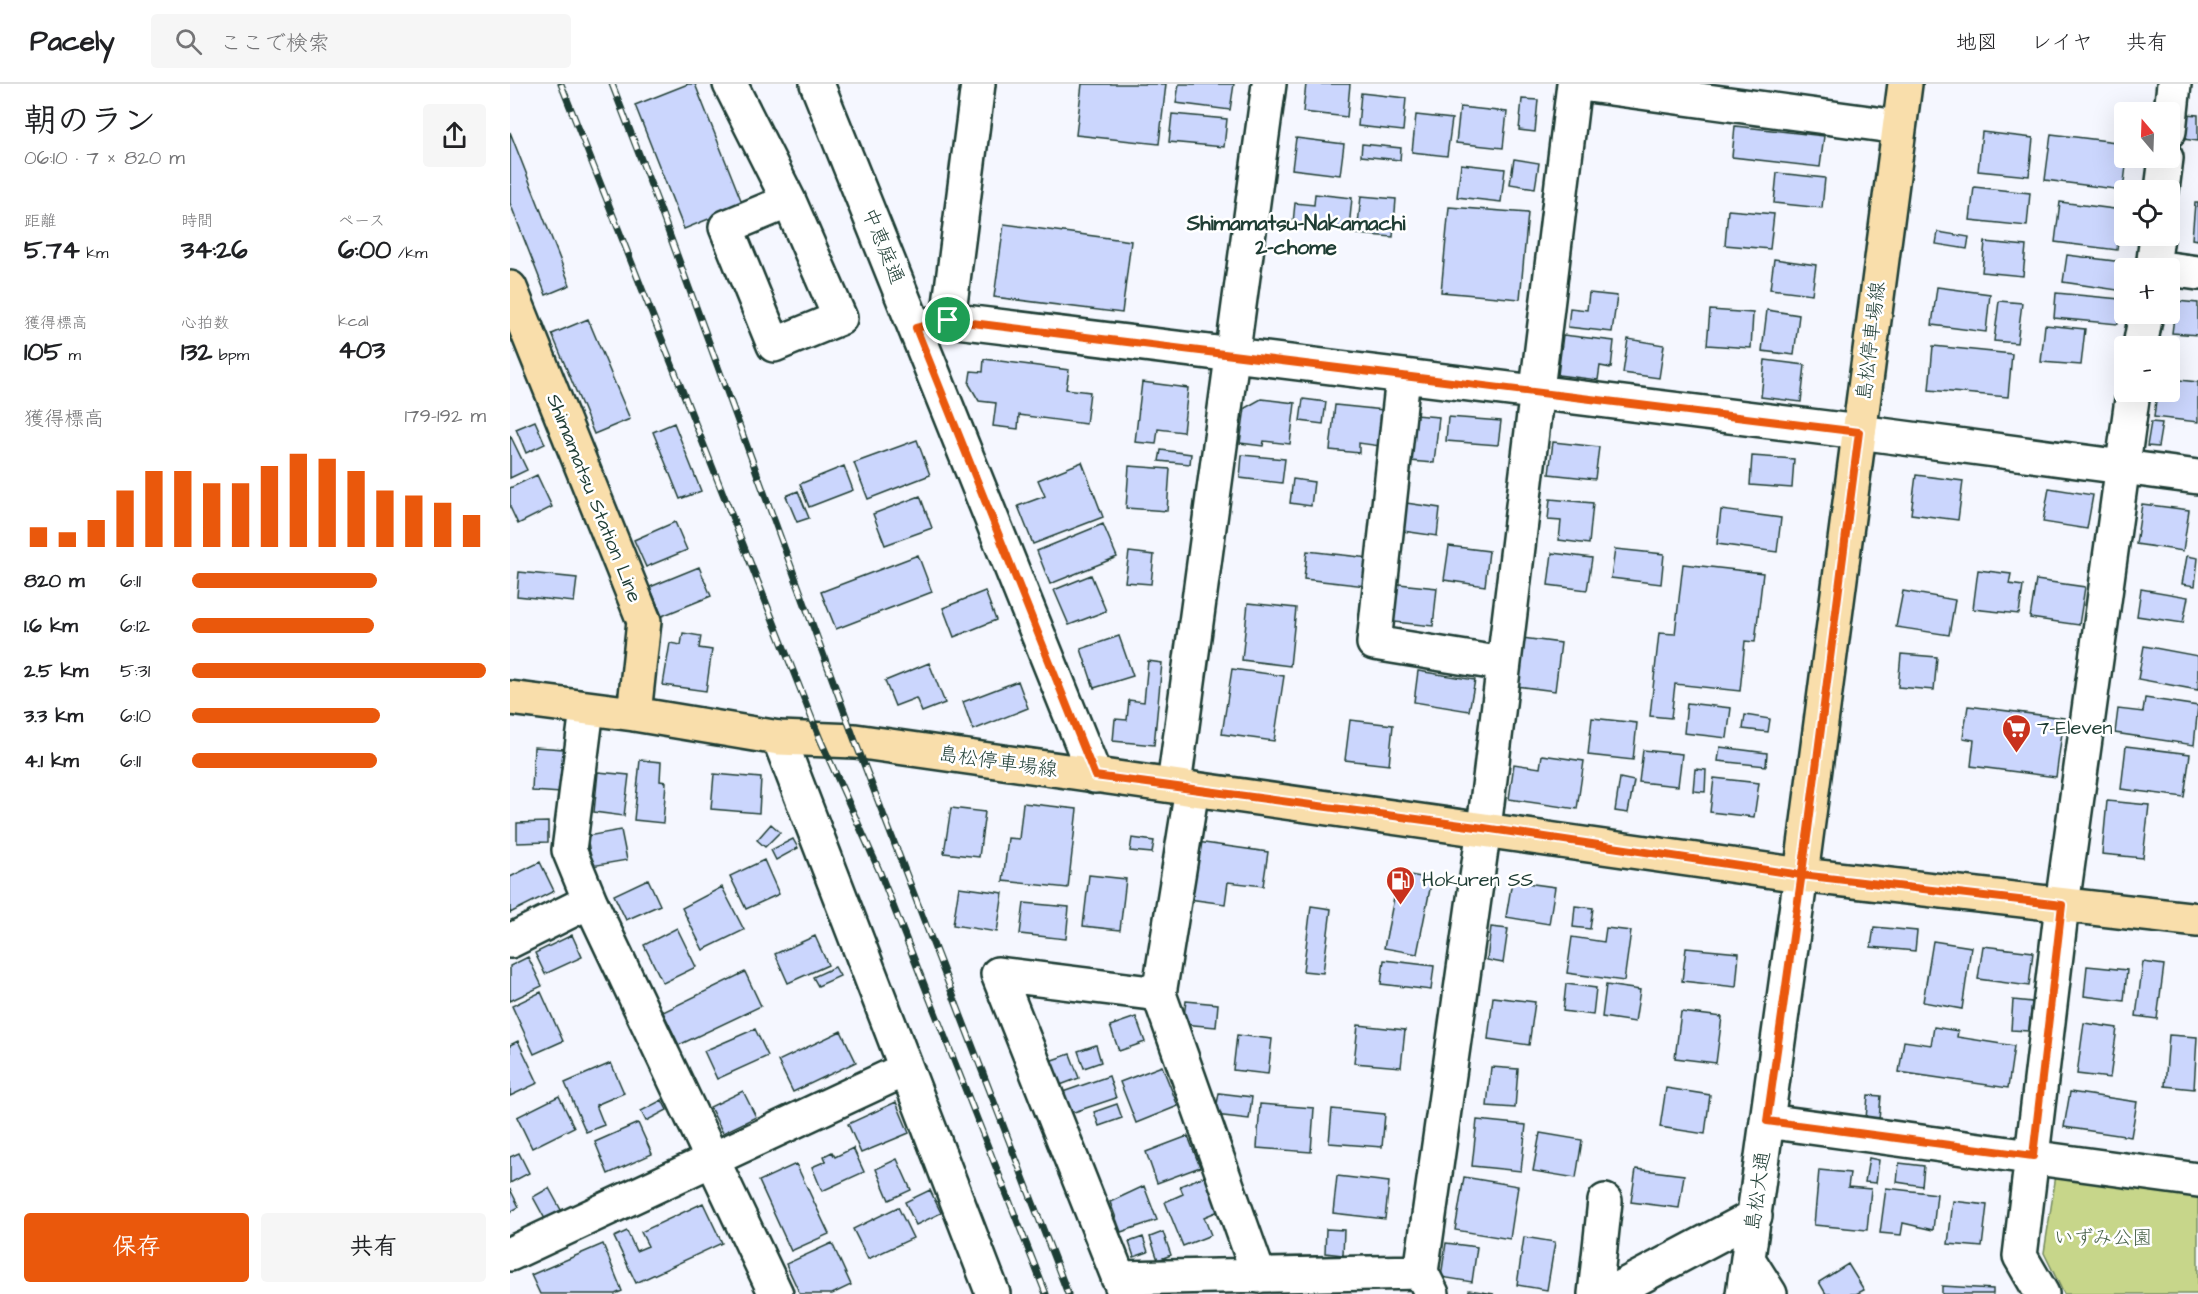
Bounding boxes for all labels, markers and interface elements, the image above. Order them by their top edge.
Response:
search box [151,14,571,68]
text: Pacely [30,22,115,61]
icon: search [172,25,205,58]
text: ここで検索 [220,28,330,59]
text: 地図 [1956,28,1998,57]
text: レイヤ [2031,28,2093,57]
text: 共有 [2126,28,2168,57]
text: 朝のラン [24,98,156,144]
north arrow [2114,102,2180,168]
map controls [2114,102,2180,402]
button: share [423,104,486,167]
text: 06:10 · 7 × 820 m [24,144,185,172]
button: locate [2114,180,2180,246]
street label: 中恵庭通 [855,204,911,288]
district label: Shimamatsu-Nakamachi 2-chome [1186,209,1406,262]
text: 距離 [24,210,56,232]
text: 時間 [181,210,213,232]
text: ペース [338,210,385,232]
text: 5.74 [24,232,80,268]
text: 34:26 [181,232,247,268]
text: 6:00 [338,232,391,268]
text: km [80,242,108,264]
text: /km [391,242,427,264]
button: + [2114,258,2180,324]
street label: 島松停車場線 [1850,280,1892,402]
pin [922,294,973,345]
icon: arrive [931,303,964,336]
text: kcal [338,310,369,332]
text: 獲得標高 [24,312,88,334]
text: 心拍数 [181,312,229,334]
text: 403 [338,332,385,368]
text: 105 [24,334,62,370]
text: 132 [181,334,212,370]
button: − [2114,336,2180,402]
text: m [62,344,81,366]
text: bpm [212,344,249,366]
street label: Shimamatsu Station Line [539,389,649,607]
text: 179–192 m [405,402,486,430]
text: 獲得標高 [24,405,104,433]
text: 820 m [24,567,85,595]
text: 6:11 [120,567,141,595]
text: 1.6 km [24,612,78,640]
text: 6:12 [120,612,150,640]
text: 2.5 km [24,657,88,685]
text: 5:31 [120,657,150,685]
text: 3.3 km [24,702,83,730]
text: 6:10 [120,702,151,730]
supermarket icon: 7-Eleven [2000,712,2032,754]
place label: 7-Eleven [2037,714,2113,742]
street label: 島松停車場線 [937,740,1059,784]
text: 4.1 km [24,747,79,775]
text: 6:11 [120,747,141,775]
fuel station icon: Hokuren SS [1385,864,1417,906]
place label: Hokuren SS [1422,866,1534,894]
street label: 島松大通 [1739,1149,1777,1233]
button: 保存 [24,1213,249,1282]
button: 共有 [261,1213,486,1282]
park label: いずみ公園 [2054,1224,2152,1252]

